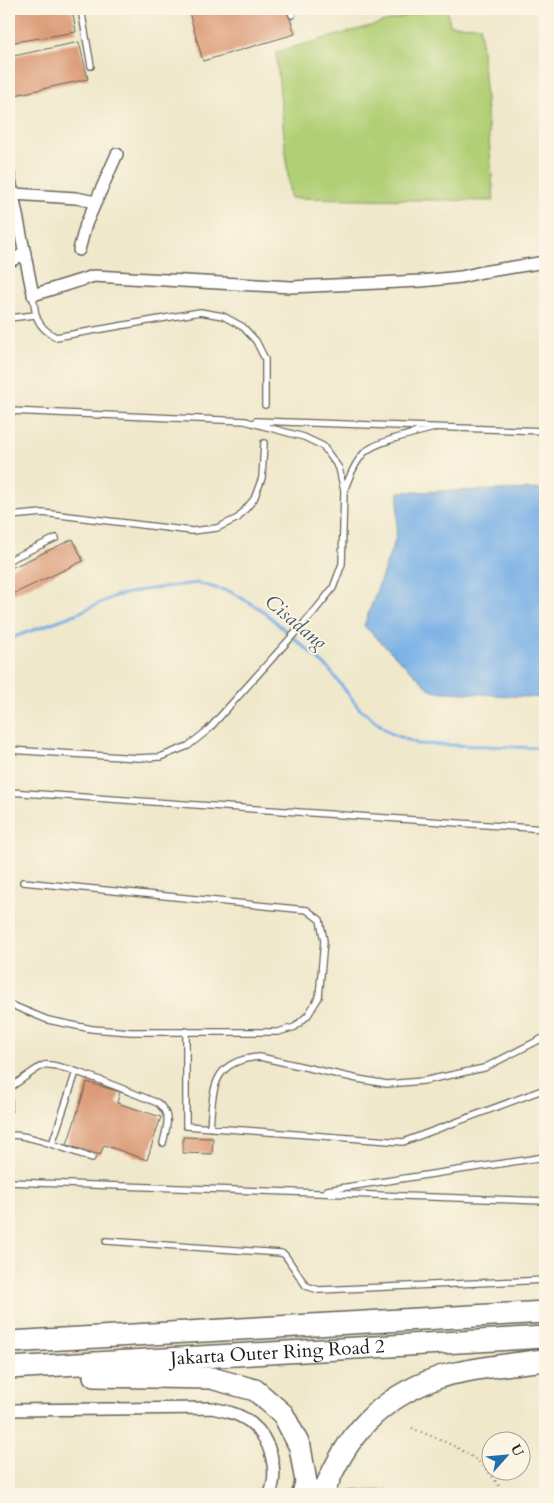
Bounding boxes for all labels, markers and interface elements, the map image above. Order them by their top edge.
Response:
water label: Cisadang [259,588,333,656]
street label: Jakarta Outer Ring Road 2 [167,1333,386,1372]
north arrow [482,1430,532,1480]
text: U [506,1441,528,1460]

